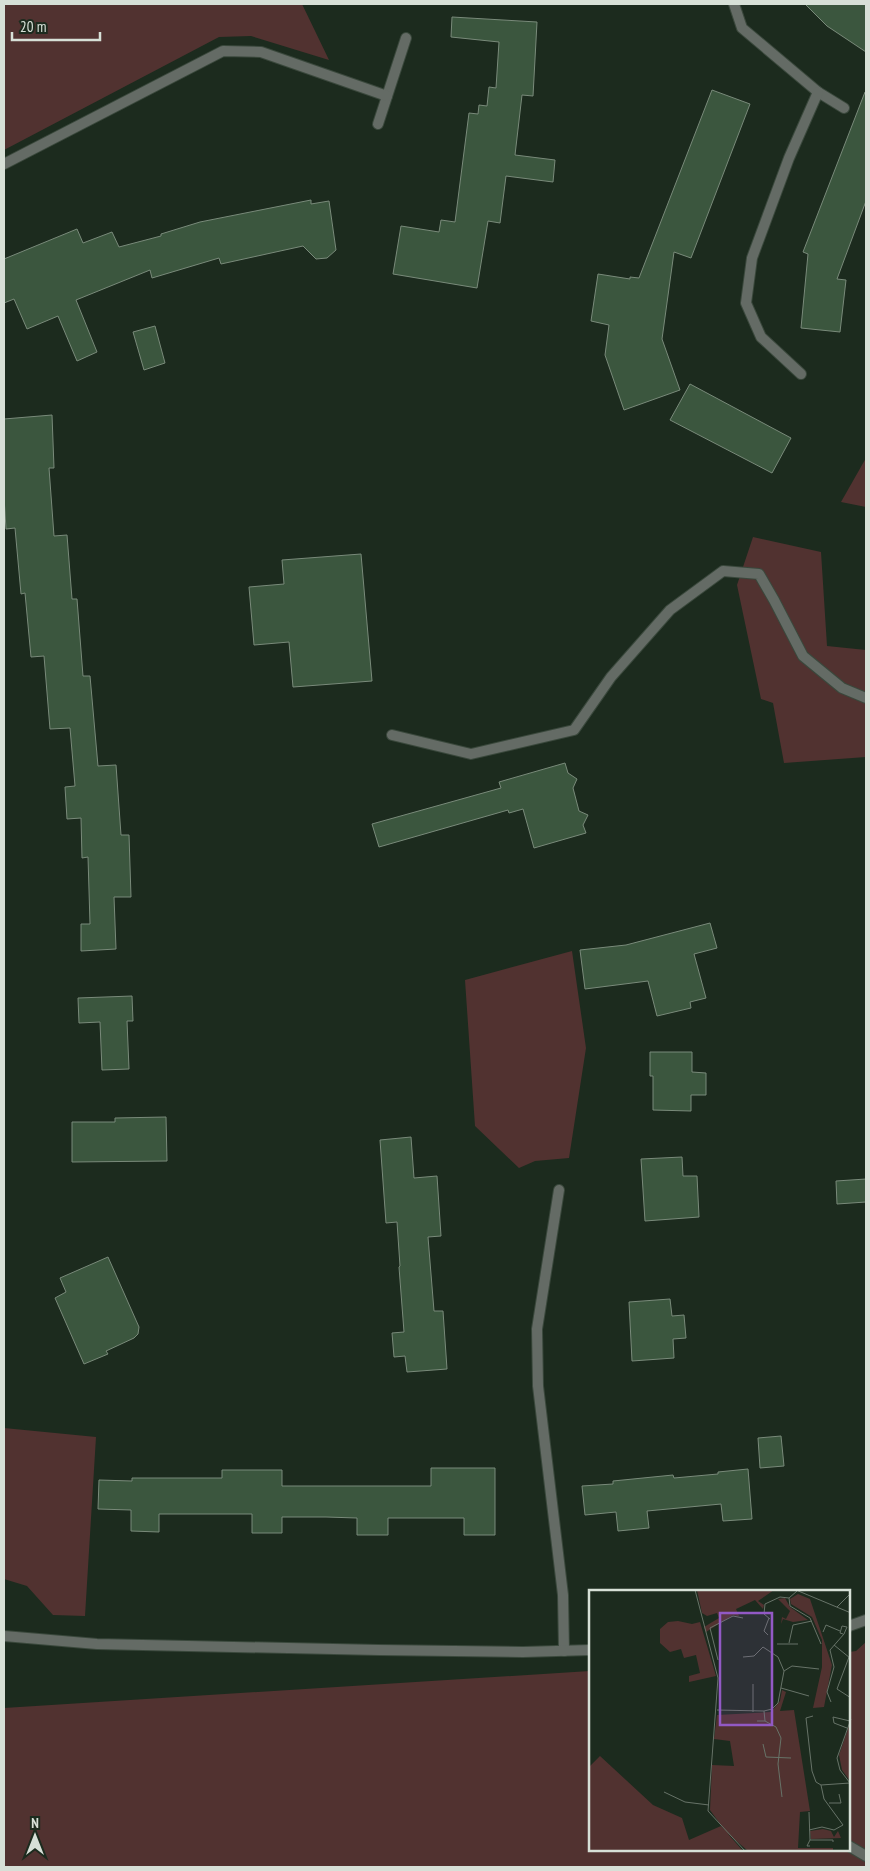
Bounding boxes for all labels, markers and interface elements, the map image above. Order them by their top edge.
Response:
scale bar [12,10,100,42]
text: 20 m [20,17,46,36]
inset map [589,1590,850,1851]
north arrow [10,1811,60,1861]
text: N [31,1814,39,1832]

